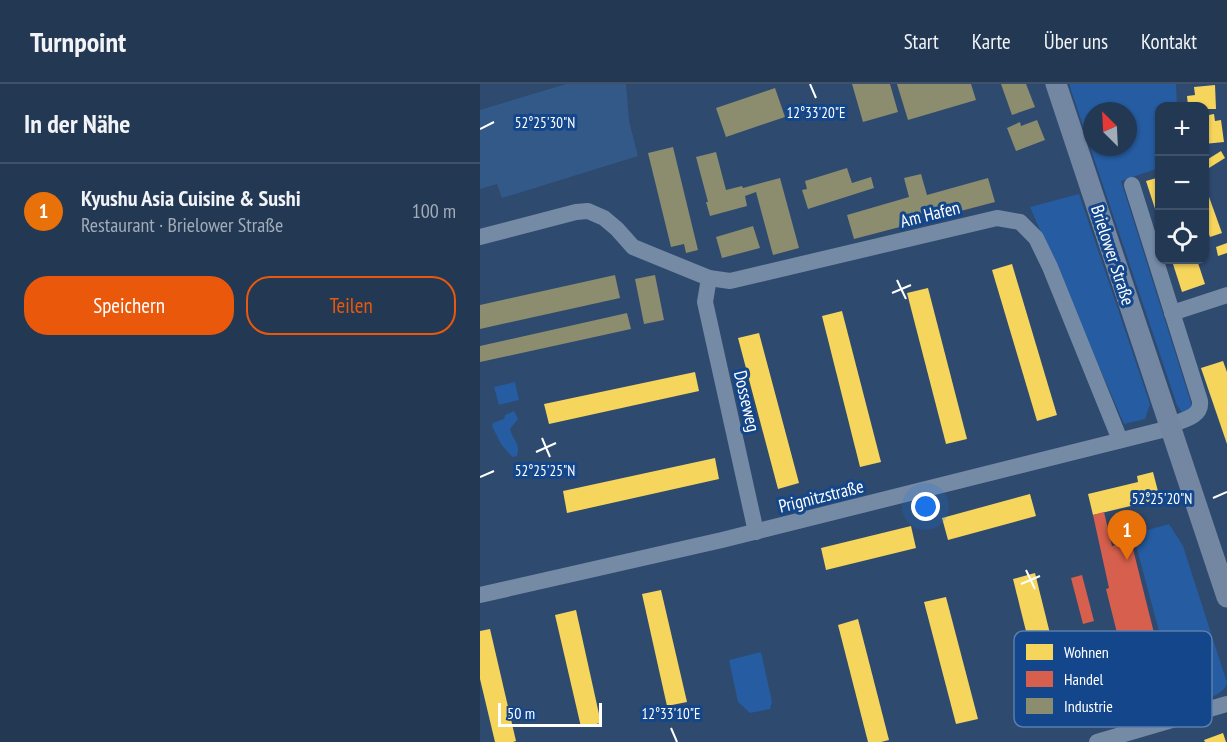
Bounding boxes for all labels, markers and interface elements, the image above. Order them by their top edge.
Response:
text: Turnpoint [30,23,126,60]
text: Start [904,28,939,55]
text: Karte [972,28,1011,55]
text: Über uns [1044,28,1108,55]
text: Kontakt [1141,28,1197,55]
north arrow [1083,102,1137,156]
map controls [1155,102,1209,264]
button: + [1155,102,1209,156]
text: 12°33'20"E [786,103,846,122]
text: In der Nähe [24,107,130,140]
text: 52°25'30"N [515,113,575,132]
button: − [1155,156,1209,210]
text: Kyushu Asia Cuisine & Sushi [81,184,301,212]
street label: Am Hafen [898,195,962,233]
text: 1 [39,198,48,224]
text: 100 m [412,198,456,224]
street label: Brielower Straße [1086,202,1140,308]
button: locate [1155,210,1209,264]
text: Restaurant · Brielower Straße [81,212,283,238]
button: Speichern [24,276,234,335]
button: Teilen [246,276,456,335]
street label: Dosseweg [729,368,765,434]
text: 52°25'25"N [515,461,575,480]
street label: Prignitzstraße [776,474,866,518]
text: 52°25'20"N [1132,489,1192,508]
your location [911,492,940,521]
pin: 1 [1108,510,1146,560]
legend [1014,631,1212,727]
text: Wohnen [1064,642,1109,662]
text: Handel [1064,669,1104,689]
text: Industrie [1064,696,1113,716]
scale bar [498,700,602,728]
text: 50 m [507,703,535,723]
text: 12°33'10"E [641,704,701,723]

